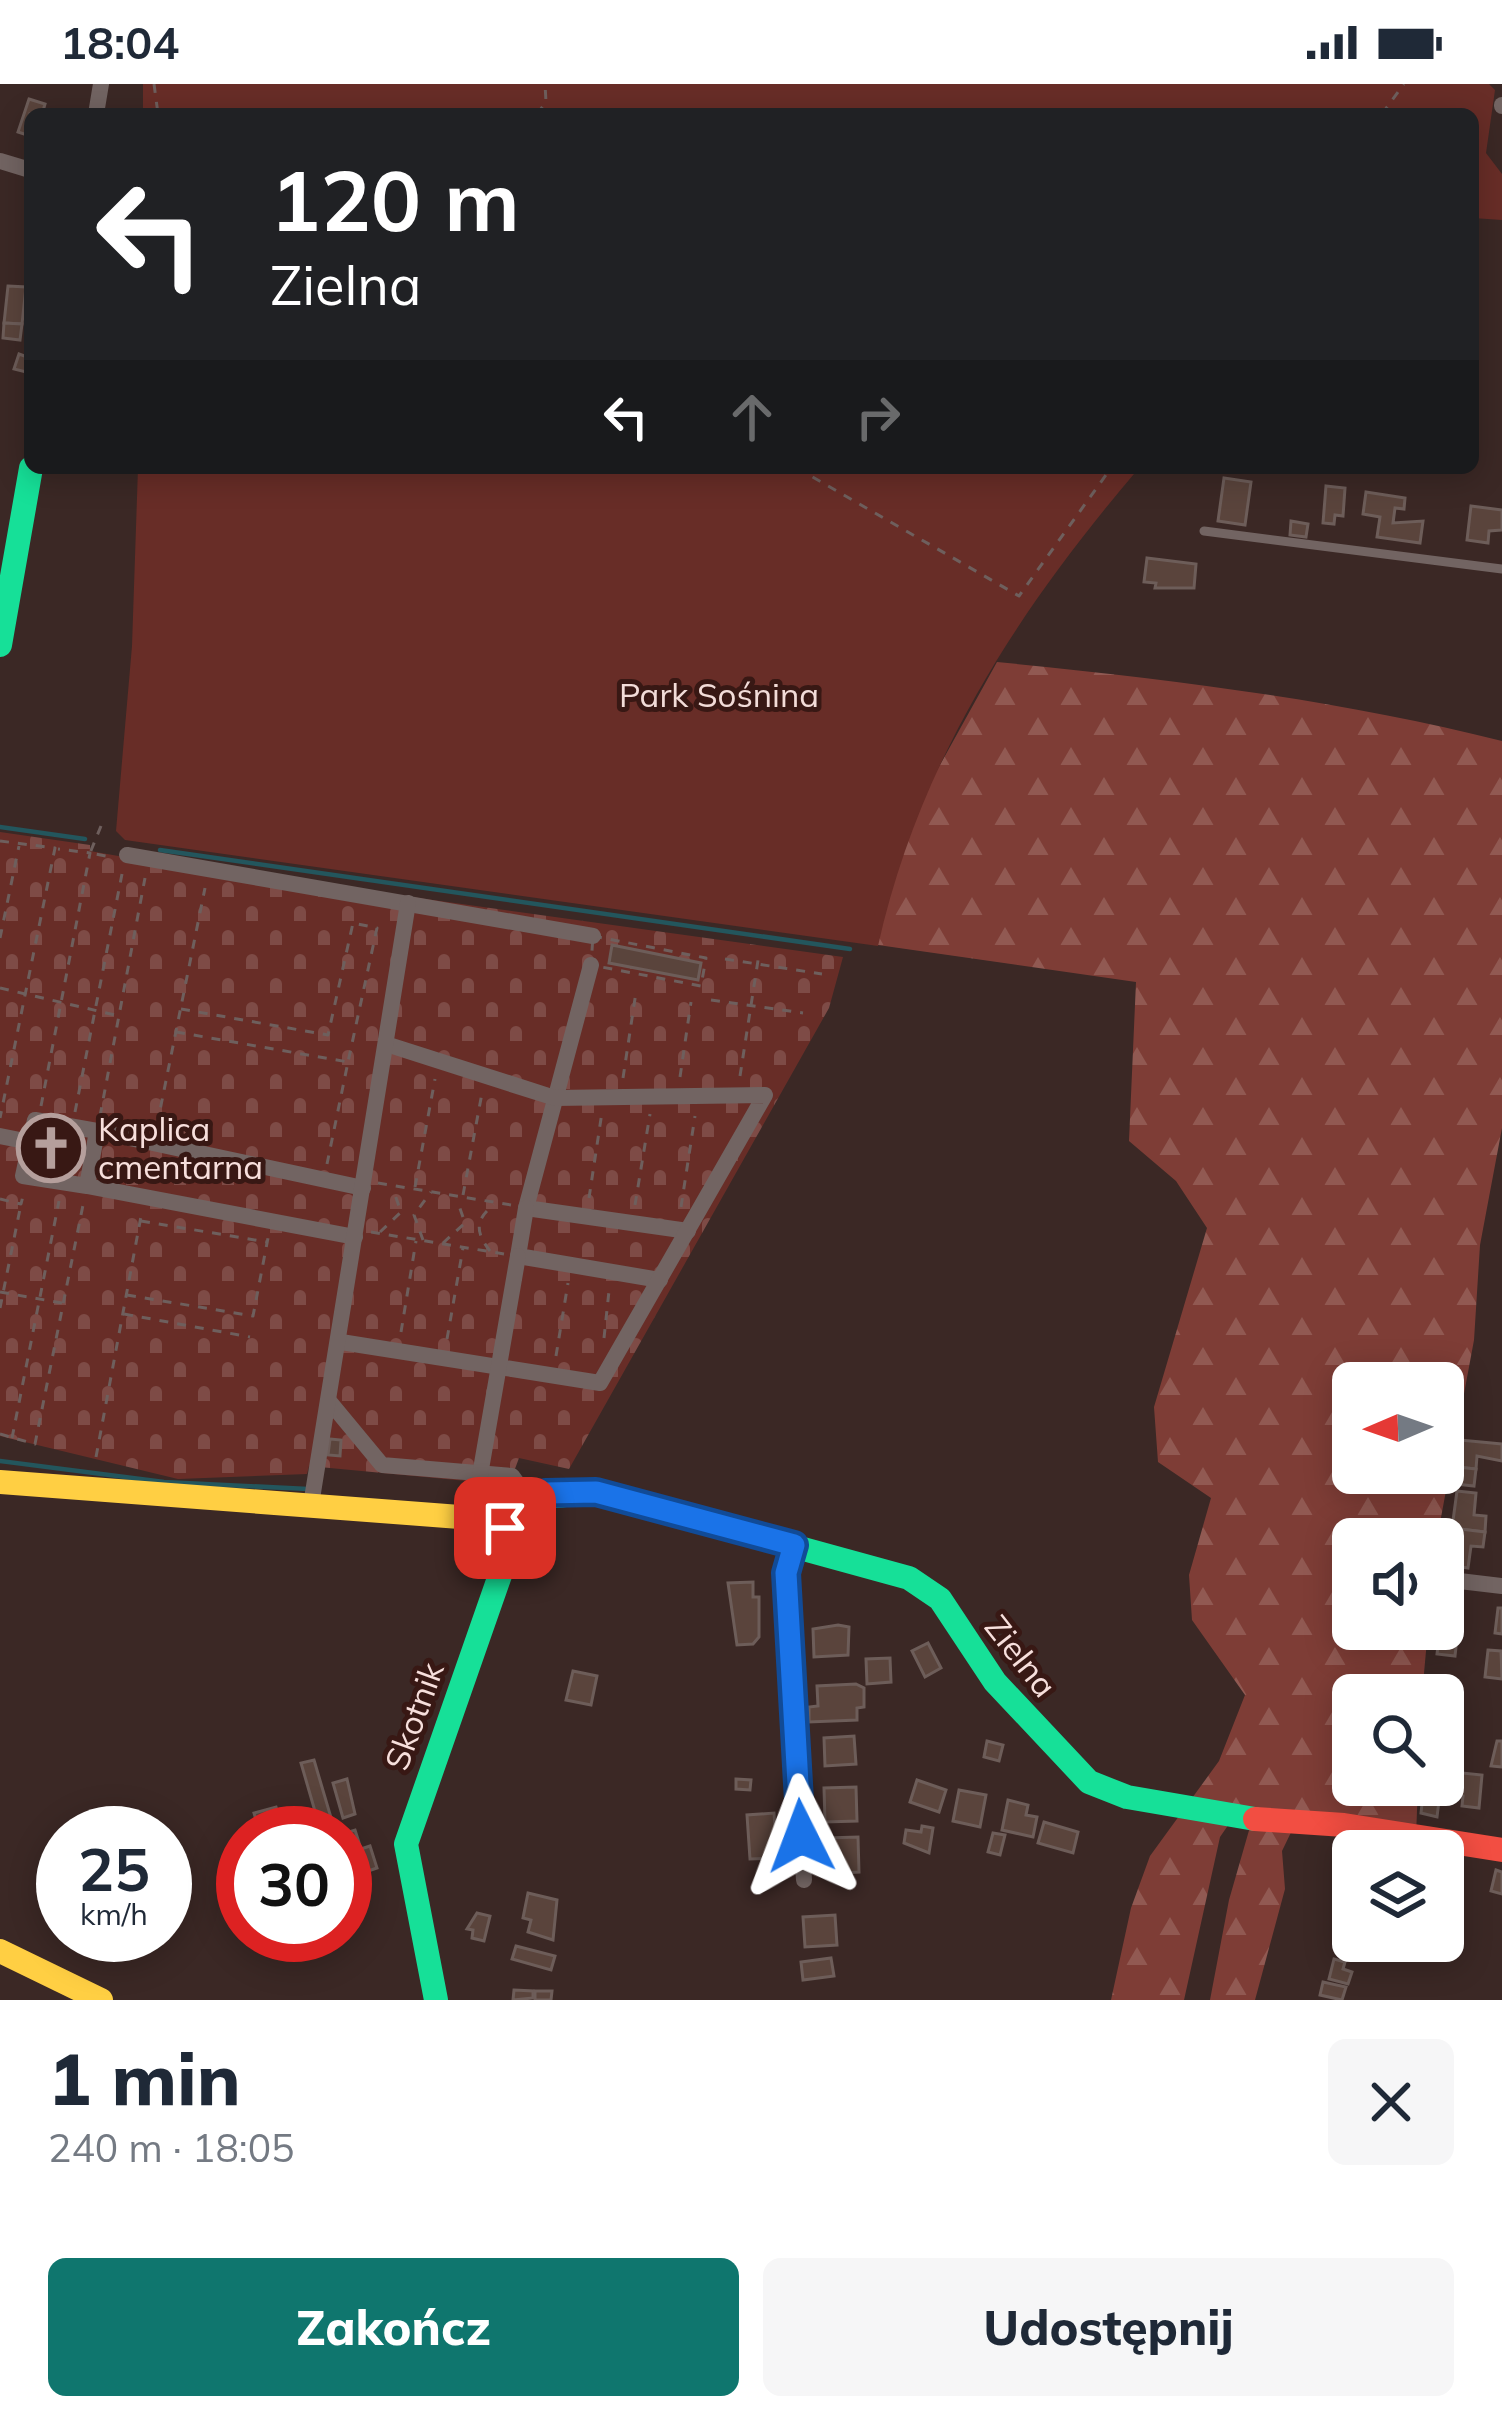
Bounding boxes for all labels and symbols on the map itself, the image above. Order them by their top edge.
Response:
park label: Park Sośnina [619,674,819,715]
place label: Kaplica cmentarna [98,1108,263,1187]
church icon: Kaplica cmentarna [16,1113,86,1183]
north arrow [1332,1362,1464,1494]
pin [454,1477,556,1579]
street label: Zielna [977,1607,1066,1705]
street label: Skotnik [375,1655,452,1775]
position arrow [738,1773,864,1899]
speed limit sign: 30 [216,1806,372,1962]

